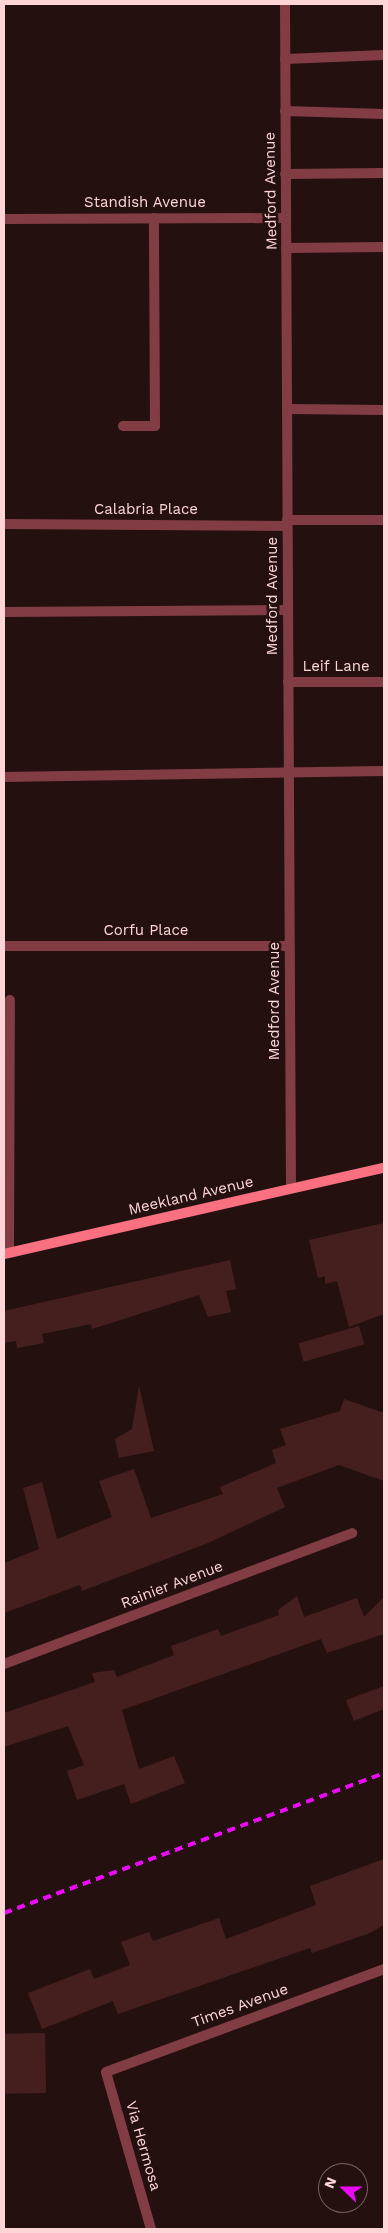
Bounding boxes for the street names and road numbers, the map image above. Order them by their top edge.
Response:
street label: Medford Avenue [261,131,281,251]
street label: Standish Avenue [84,194,206,212]
street label: Calabria Place [94,501,198,519]
street label: Medford Avenue [264,537,282,655]
street label: Leif Lane [302,658,370,676]
street label: Corfu Place [104,922,188,940]
street label: Medford Avenue [266,942,284,1060]
street label: Meekland Avenue [126,1173,256,1219]
street label: Rainier Avenue [118,1557,226,1613]
street label: Times Avenue [189,1980,291,2032]
street label: Via Hermosa [122,2099,164,2193]

